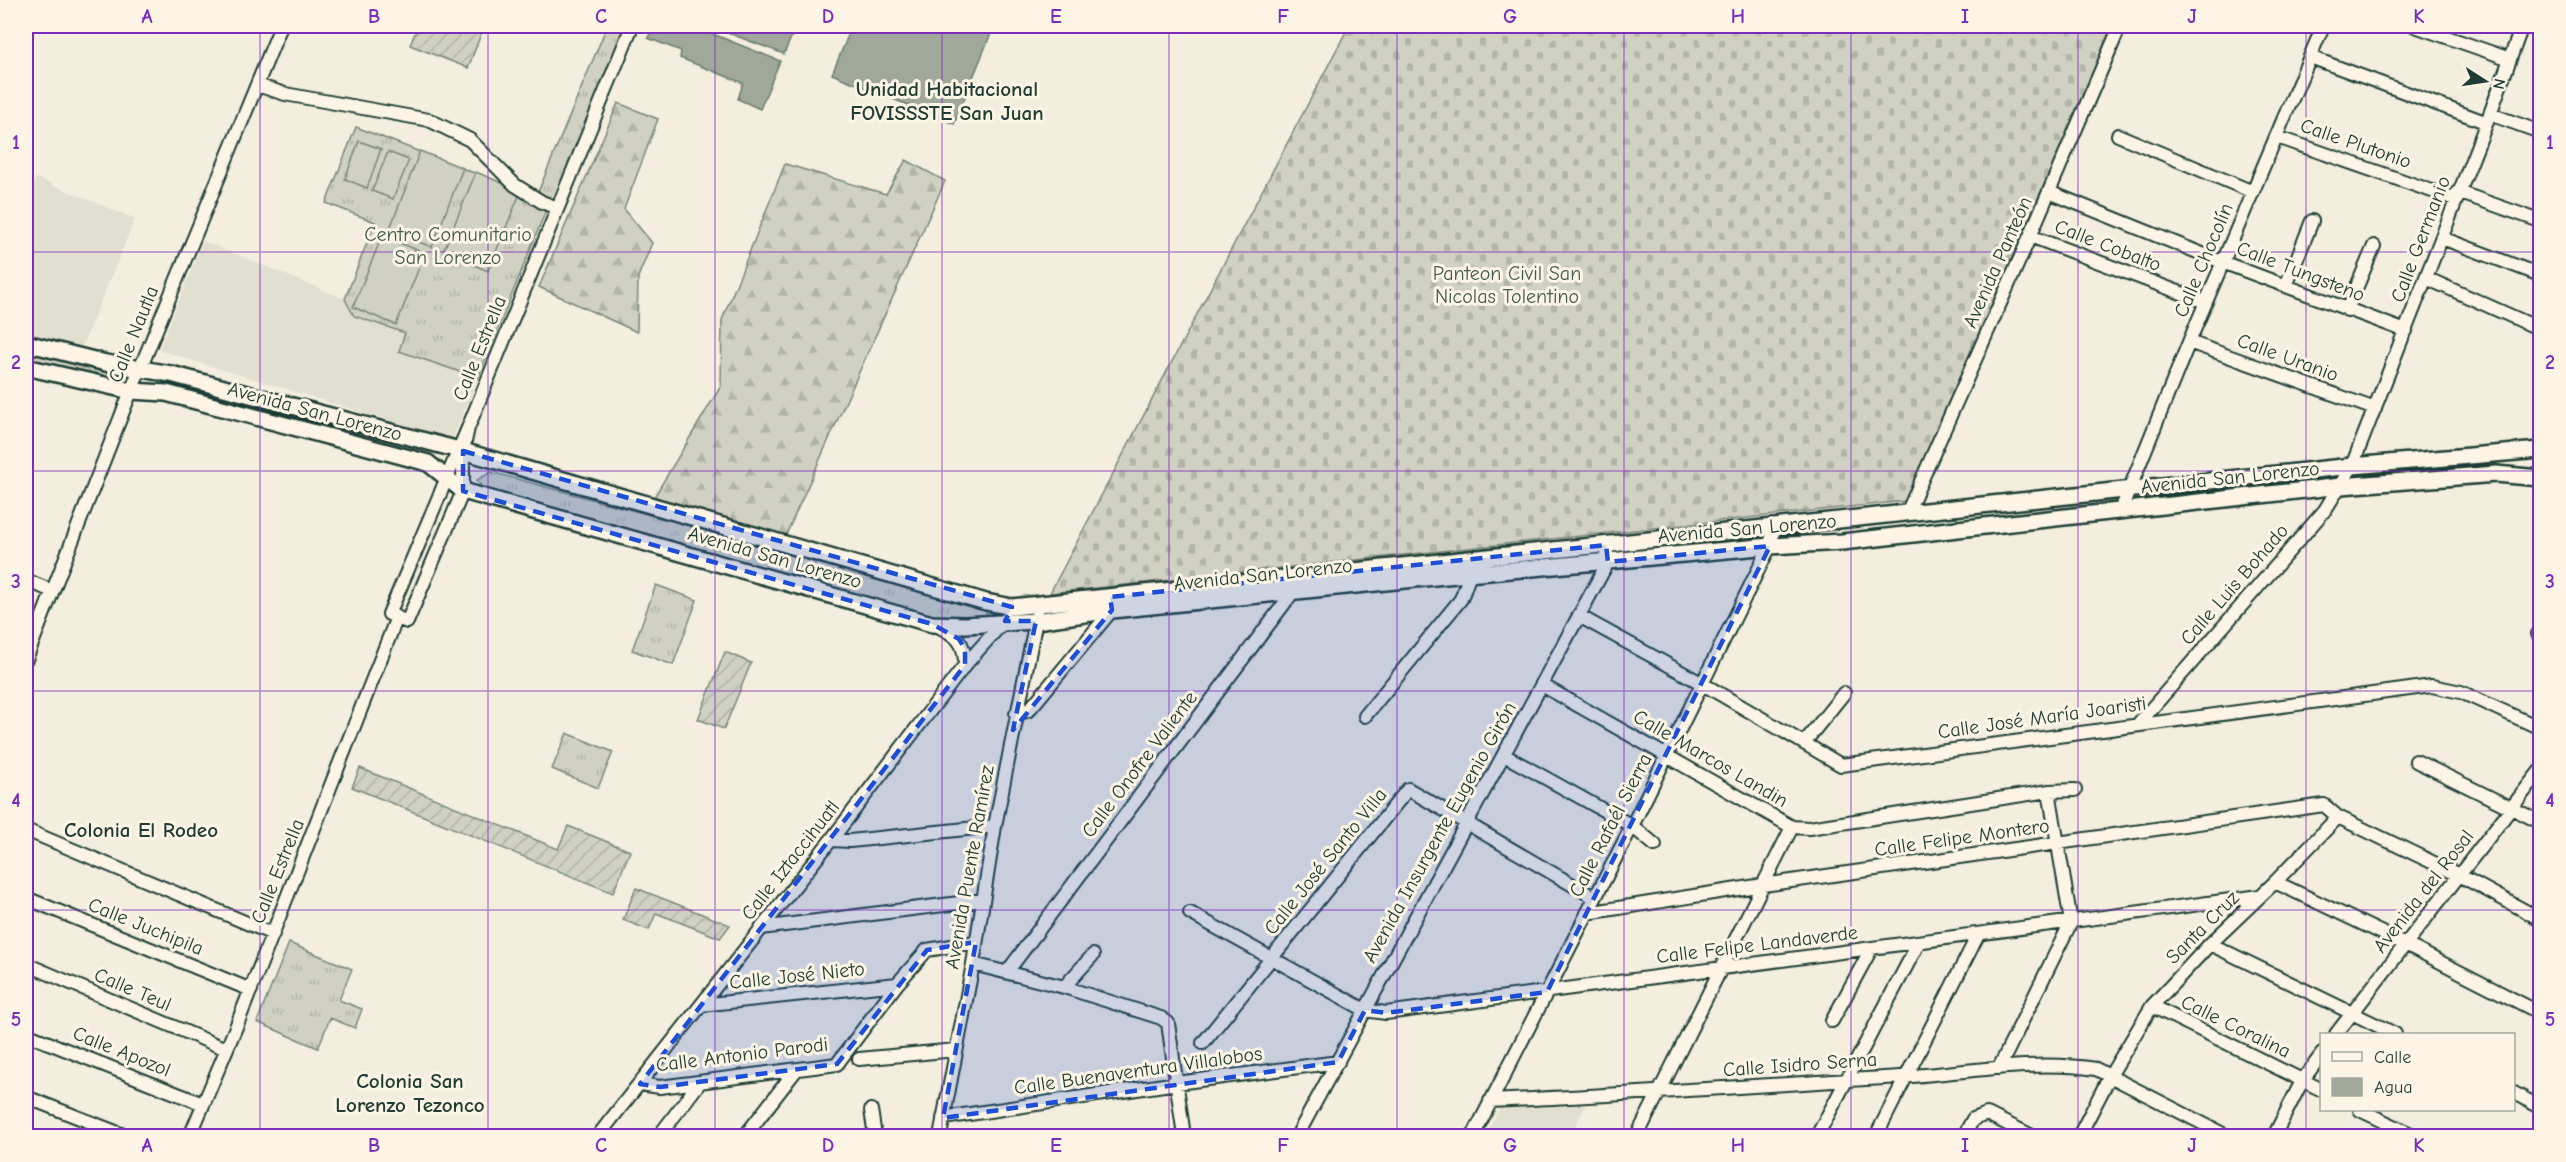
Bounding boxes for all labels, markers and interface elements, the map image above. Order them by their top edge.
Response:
text: A [141,5,153,28]
text: B [368,5,380,28]
text: C [595,5,607,28]
text: D [822,5,834,28]
text: E [1050,5,1062,28]
text: F [1277,5,1289,28]
text: G [1503,5,1517,28]
text: H [1731,5,1745,28]
text: I [1961,5,1969,28]
text: J [2187,5,2197,28]
text: K [2413,5,2425,28]
north arrow [2455,51,2515,111]
district label: Unidad Habitacional FOVISSSTE San Juan [850,77,1044,125]
text: N [2489,77,2509,91]
street label: Calle Plutonio [2297,114,2414,173]
text: 1 [12,131,20,154]
text: 1 [2546,131,2554,154]
street label: Calle Germanio [2386,173,2455,306]
street label: Avenida Panteón [1958,193,2037,331]
street label: Calle Chocolín [2169,200,2238,321]
street label: Calle Cobalto [2051,215,2164,276]
park label: Centro Comunitario San Lorenzo [364,223,532,269]
street label: Calle Tungsteno [2233,236,2368,306]
park label: Panteon Civil San Nicolas Tolentino [1433,262,1581,308]
street label: Calle Nautla [104,283,163,386]
street label: Calle Estrella [448,293,511,404]
street label: Calle Uranio [2234,329,2342,386]
text: 2 [11,351,21,374]
text: 2 [2545,351,2555,374]
street label: Avenida San Lorenzo [225,377,405,446]
street label: Avenida San Lorenzo [2140,457,2321,498]
street label: Avenida San Lorenzo [1657,509,1838,548]
street label: Calle Luis Bohado [2176,519,2293,650]
street label: Avenida San Lorenzo [685,522,864,593]
street label: Avenida San Lorenzo [1173,554,1354,595]
text: 3 [11,570,21,593]
text: 3 [2545,570,2555,593]
street label: Calle Onofre Valiente [1077,687,1202,842]
street label: Calle José María Joaristi [1936,691,2148,744]
street label: Avenida Insurgente Eugenio Girón [1358,698,1521,967]
street label: Calle Marcos Landin [1629,705,1792,812]
street label: Calle Rafaél Sierra [1564,750,1657,901]
street label: Avenida Puente Ramírez [940,763,999,971]
street label: Calle José Santo Villa [1259,783,1392,939]
text: 4 [11,789,21,812]
text: 4 [2545,789,2555,812]
street label: Calle Iztaccihuatl [737,796,844,925]
street label: Calle Felipe Montero [1873,814,2051,861]
street label: Calle Estrella [246,816,309,927]
district label: Colonia El Rodeo [64,818,218,842]
street label: Avenida del Rosal [2368,825,2478,957]
street label: Santa Cruz [2161,886,2244,969]
street label: Calle Juchipila [85,893,207,960]
street label: Calle Felipe Landaverde [1655,921,1859,968]
street label: Calle José Nieto [728,957,866,994]
street label: Calle Teul [91,963,175,1016]
street label: Calle Coralina [2177,990,2294,1063]
text: 5 [11,1008,21,1031]
text: 5 [2545,1008,2555,1031]
street label: Calle Apozol [70,1021,174,1082]
street label: Calle Antonio Parodi [655,1033,829,1076]
legend [2320,1033,2515,1111]
street label: Calle Buenaventura Villalobos [1012,1042,1264,1099]
text: Calle [2374,1047,2411,1068]
street label: Calle Isidro Serna [1722,1048,1878,1081]
district label: Colonia San Lorenzo Tezonco [335,1069,485,1117]
text: Agua [2374,1077,2412,1098]
text: A [141,1134,153,1157]
text: B [368,1134,380,1157]
text: C [595,1134,607,1157]
text: D [822,1134,834,1157]
text: E [1050,1134,1062,1157]
text: F [1277,1134,1289,1157]
text: G [1503,1134,1517,1157]
text: H [1731,1134,1745,1157]
text: I [1961,1134,1969,1157]
text: J [2187,1134,2197,1157]
text: K [2413,1134,2425,1157]

